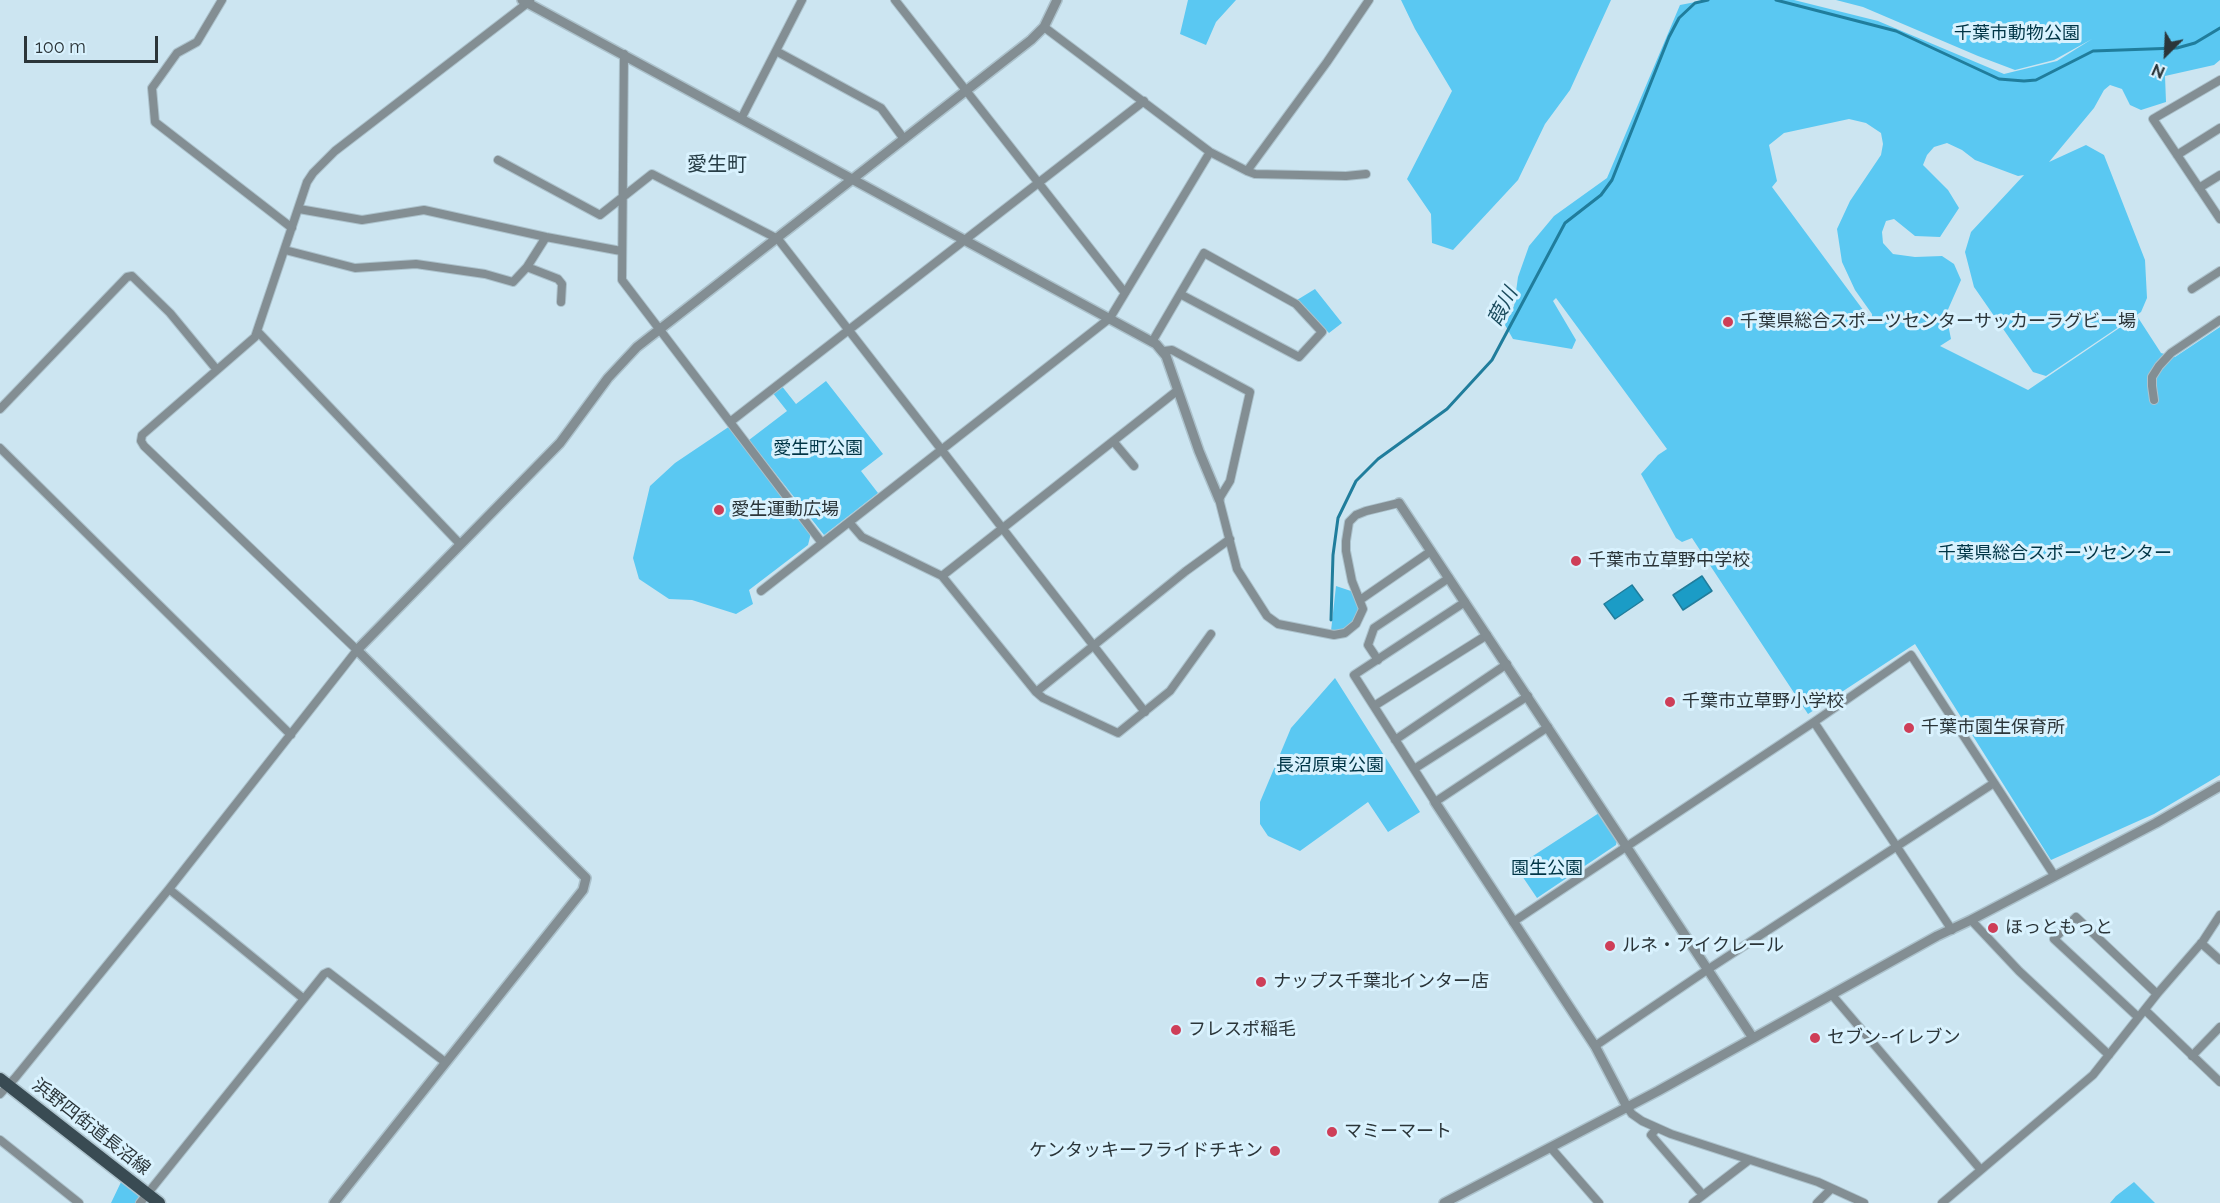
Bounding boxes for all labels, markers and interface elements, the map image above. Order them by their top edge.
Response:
park label: 千葉市動物公園 [1954,23,2080,45]
scale bar [27,24,160,62]
north arrow [2136,24,2196,84]
text: 100 m [35,36,86,57]
text: N [2149,60,2168,82]
district label: 愛生町 [687,153,747,177]
water label: 葭川 [1483,284,1523,330]
place label: 千葉県総合スポーツセンターサッカーラグビー場 [1740,311,2136,333]
marker: 千葉県総合スポーツセンターサッカーラグビー場 [1721,315,1735,329]
park label: 愛生町公園 [773,438,863,460]
place label: 愛生運動広場 [731,499,839,521]
marker: 愛生運動広場 [712,503,726,517]
park label: 千葉県総合スポーツセンター [1938,543,2172,565]
place label: 千葉市立草野中学校 [1588,550,1750,572]
marker: 千葉市立草野中学校 [1569,554,1583,568]
place label: 千葉市立草野小学校 [1682,691,1844,713]
marker: 千葉市立草野小学校 [1663,695,1677,709]
place label: 千葉市園生保育所 [1921,717,2065,739]
marker: 千葉市園生保育所 [1902,721,1916,735]
park label: 長沼原東公園 [1276,755,1384,777]
park label: 園生公園 [1511,858,1583,880]
place label: ほっともっと [2005,917,2113,939]
marker: ほっともっと [1986,921,2000,935]
place label: ルネ・アイクレール [1622,935,1784,957]
marker: ルネ・アイクレール [1603,939,1617,953]
place label: ナップス千葉北インター店 [1273,971,1489,993]
marker: ナップス千葉北インター店 [1254,975,1268,989]
place label: フレスポ稲毛 [1188,1019,1296,1041]
marker: フレスポ稲毛 [1169,1023,1183,1037]
place label: セブン-イレブン [1827,1027,1961,1049]
marker: セブン-イレブン [1808,1031,1822,1045]
street label: 浜野四街道長沼線 [28,1074,154,1180]
place label: マミーマート [1344,1121,1452,1143]
marker: マミーマート [1325,1125,1339,1139]
place label: ケンタッキーフライドチキン [1029,1140,1263,1162]
marker: ケンタッキーフライドチキン [1268,1144,1282,1158]

